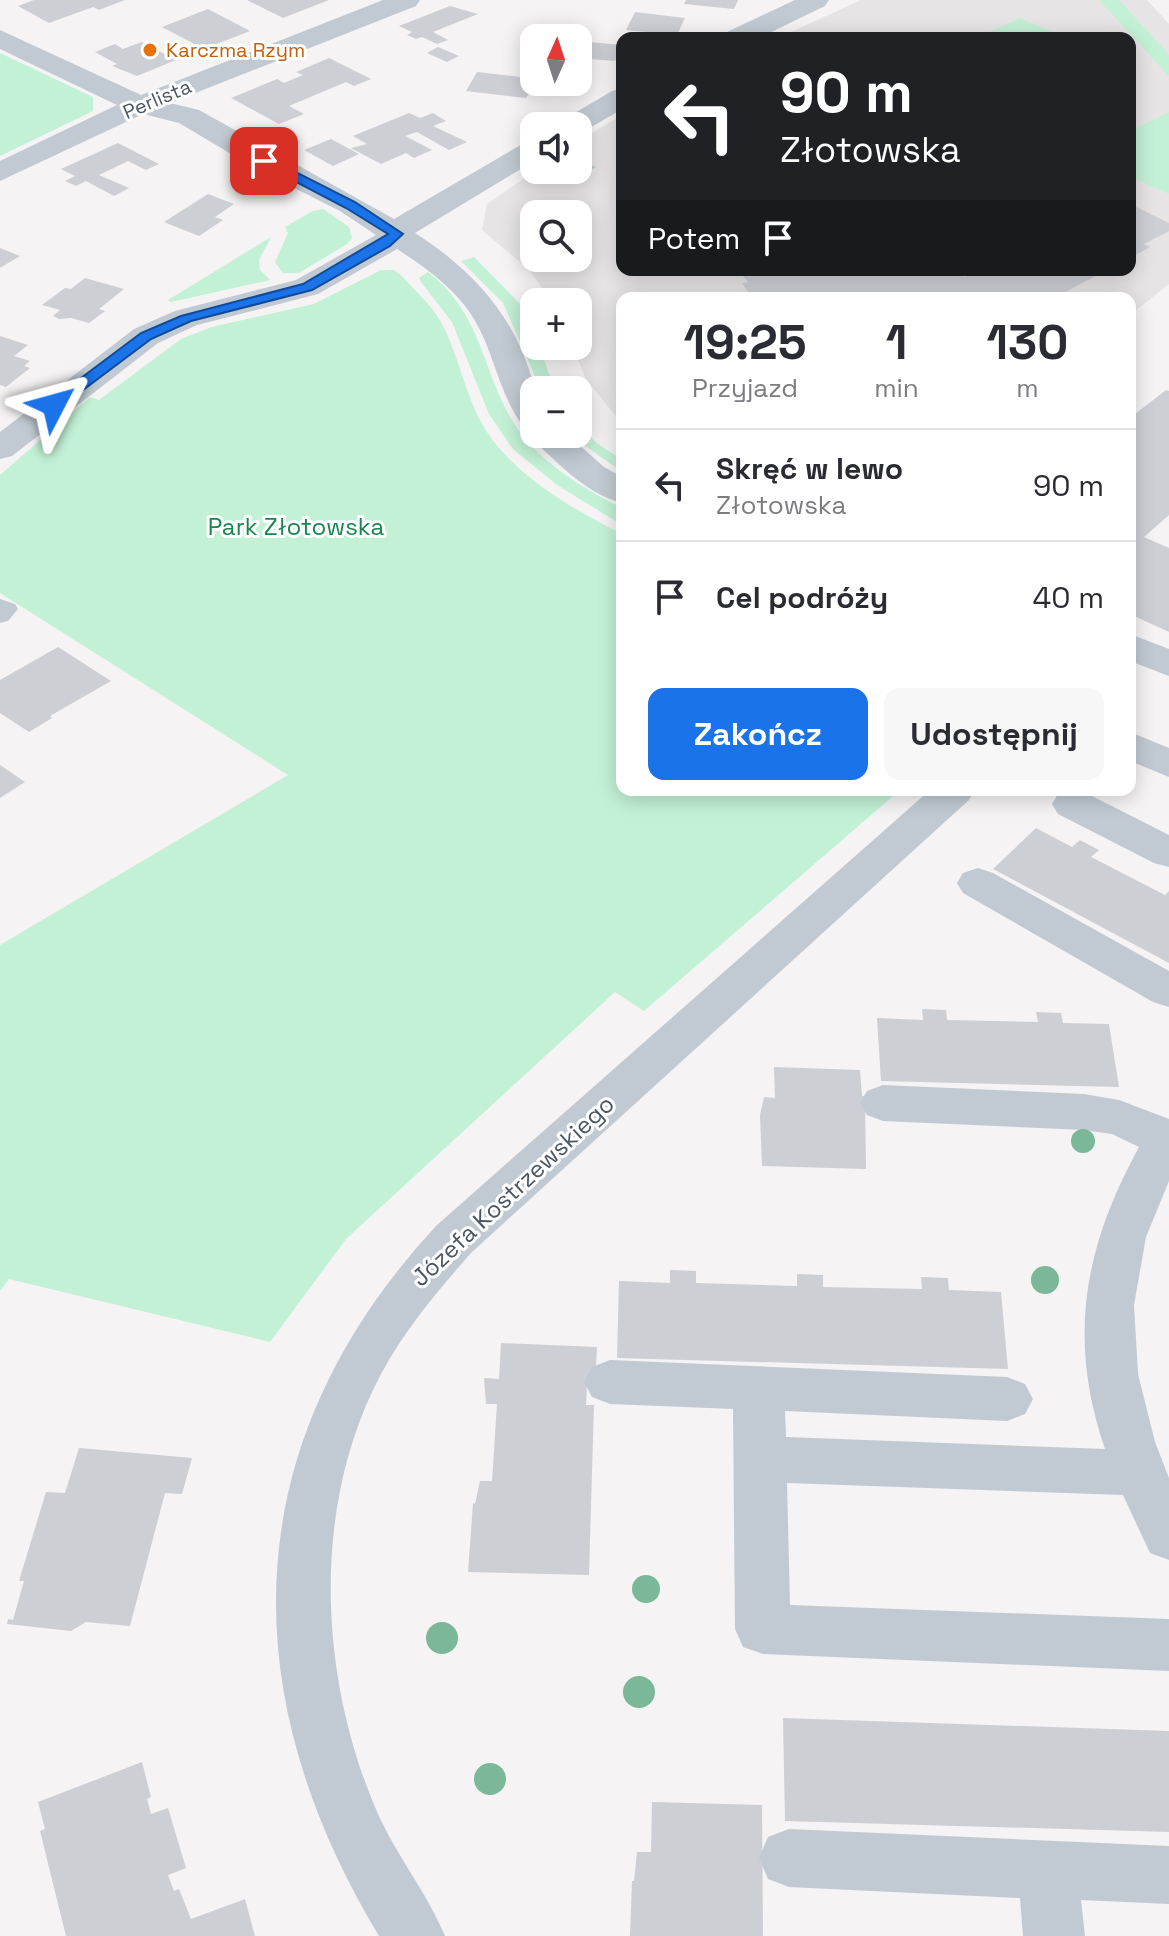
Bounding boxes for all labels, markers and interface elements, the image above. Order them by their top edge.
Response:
north arrow [520,24,592,96]
map controls [520,24,592,448]
place label: Karczma Rzym [166,37,305,63]
marker: Karczma Rzym [141,41,159,59]
text: 90 m [780,57,913,128]
icon: left [648,64,752,168]
street label: Perlista [119,73,195,125]
button: sound [520,112,592,184]
pin [230,127,298,195]
text: Złotowska [780,127,961,173]
icon: arrive [242,139,286,183]
button: search [520,200,592,272]
icon: arrive [756,216,800,260]
text: Potem [648,219,740,258]
button: + [520,288,592,360]
text: 19:25 [684,312,807,373]
text: 1 [886,312,907,373]
text: 130 [986,312,1068,373]
position arrow [12,363,96,447]
text: Przyjazd [692,371,798,405]
text: min [874,371,919,405]
text: m [1016,371,1039,405]
button: − [520,376,592,448]
text: Skręć w lewo [716,449,903,488]
icon: left [648,463,692,507]
text: 90 m [1033,466,1104,505]
text: Złotowska [716,488,847,522]
park label: Park Złotowska [208,511,384,542]
icon: arrive [648,575,692,619]
text: Cel podróży [716,578,888,617]
text: 40 m [1033,578,1104,617]
button: Zakończ [648,688,868,780]
button: Udostępnij [884,688,1104,780]
street label: Józefa Kostrzewskiego [405,1088,621,1293]

